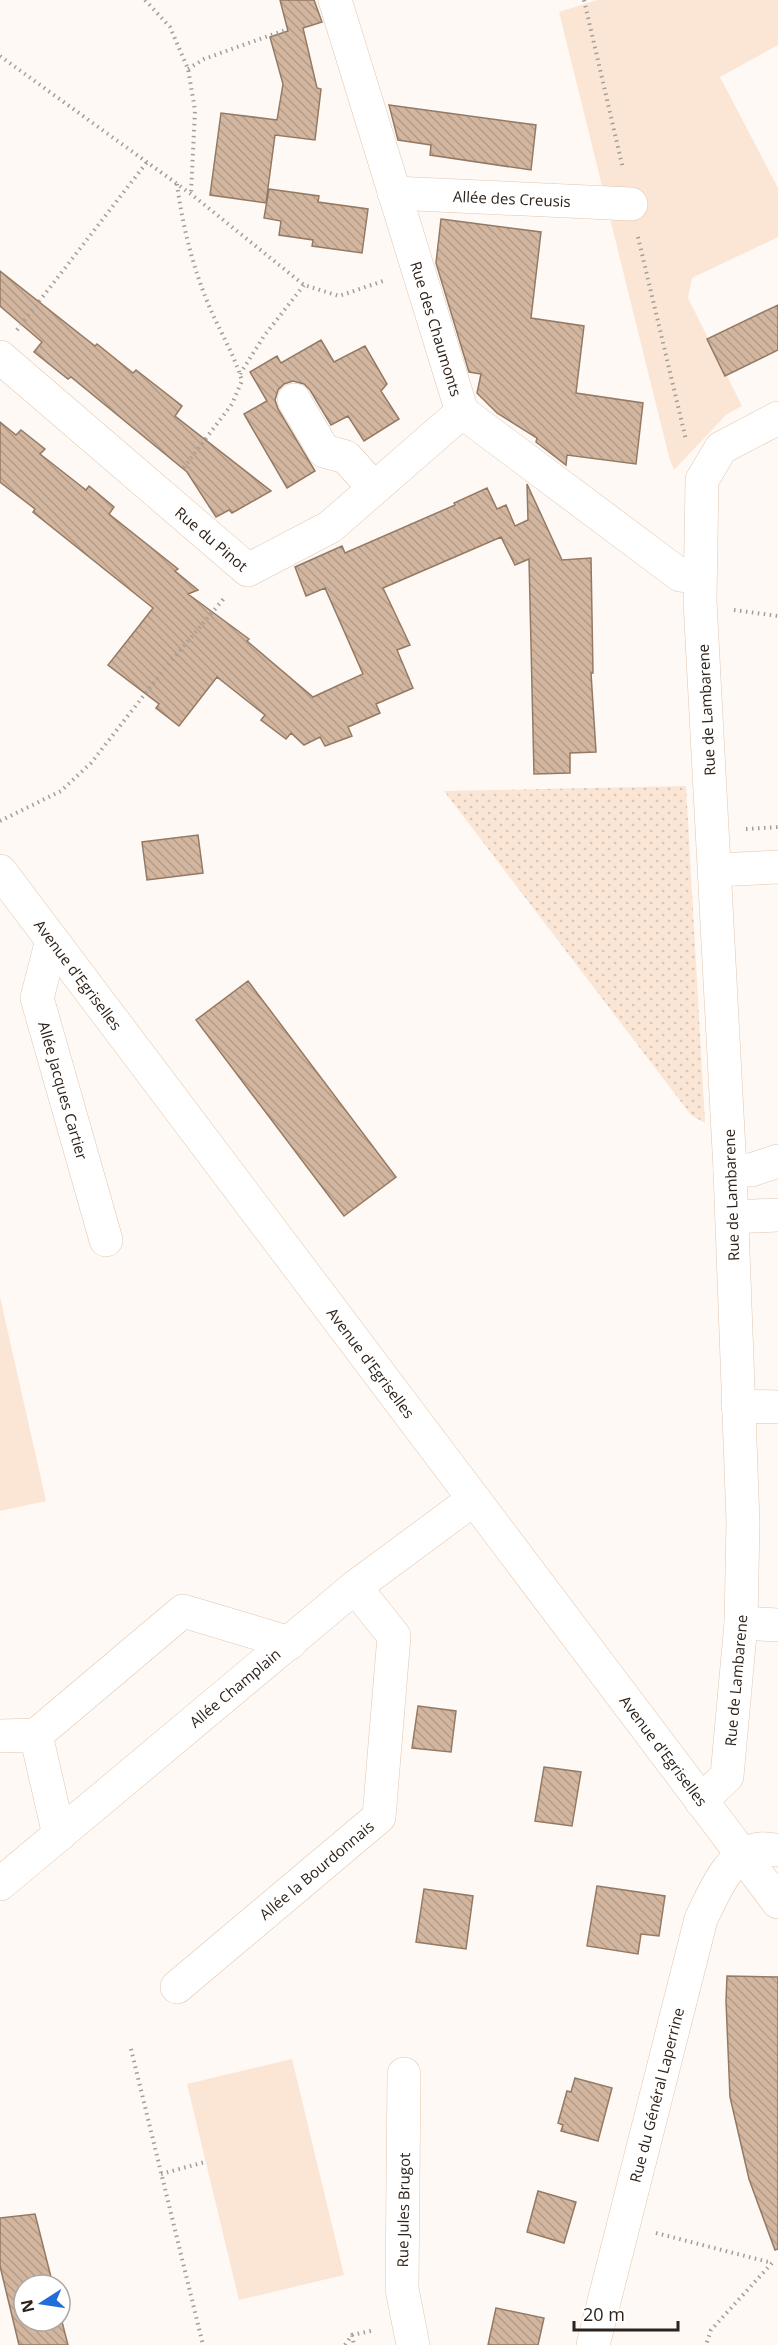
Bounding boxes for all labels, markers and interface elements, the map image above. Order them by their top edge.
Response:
street label: Allée des Creusis [453,186,571,211]
street label: Rue des Chaumonts [406,259,467,399]
street label: Rue du Pinot [171,502,252,576]
street label: Rue de Lambarene [693,644,719,776]
street label: Avenue d'Egriselles [30,915,127,1034]
street label: Allée Jacques Cartier [34,1019,93,1162]
street label: Rue de Lambarene [719,1129,743,1261]
street label: Avenue d'Egriselles [323,1303,419,1422]
street label: Rue de Lambarene [720,1614,751,1747]
street label: Allée Champlain [185,1644,284,1732]
street label: Avenue d'Egriselles [615,1691,712,1810]
street label: Allée la Bourdonnais [255,1816,378,1924]
street label: Rue du Général Laperrine [625,2005,688,2185]
street label: Rue Jules Brugot [392,2152,414,2268]
north arrow [12,2273,72,2333]
scale bar [574,2294,678,2332]
text: N [15,2297,39,2315]
text: 20 m [583,2302,625,2326]

